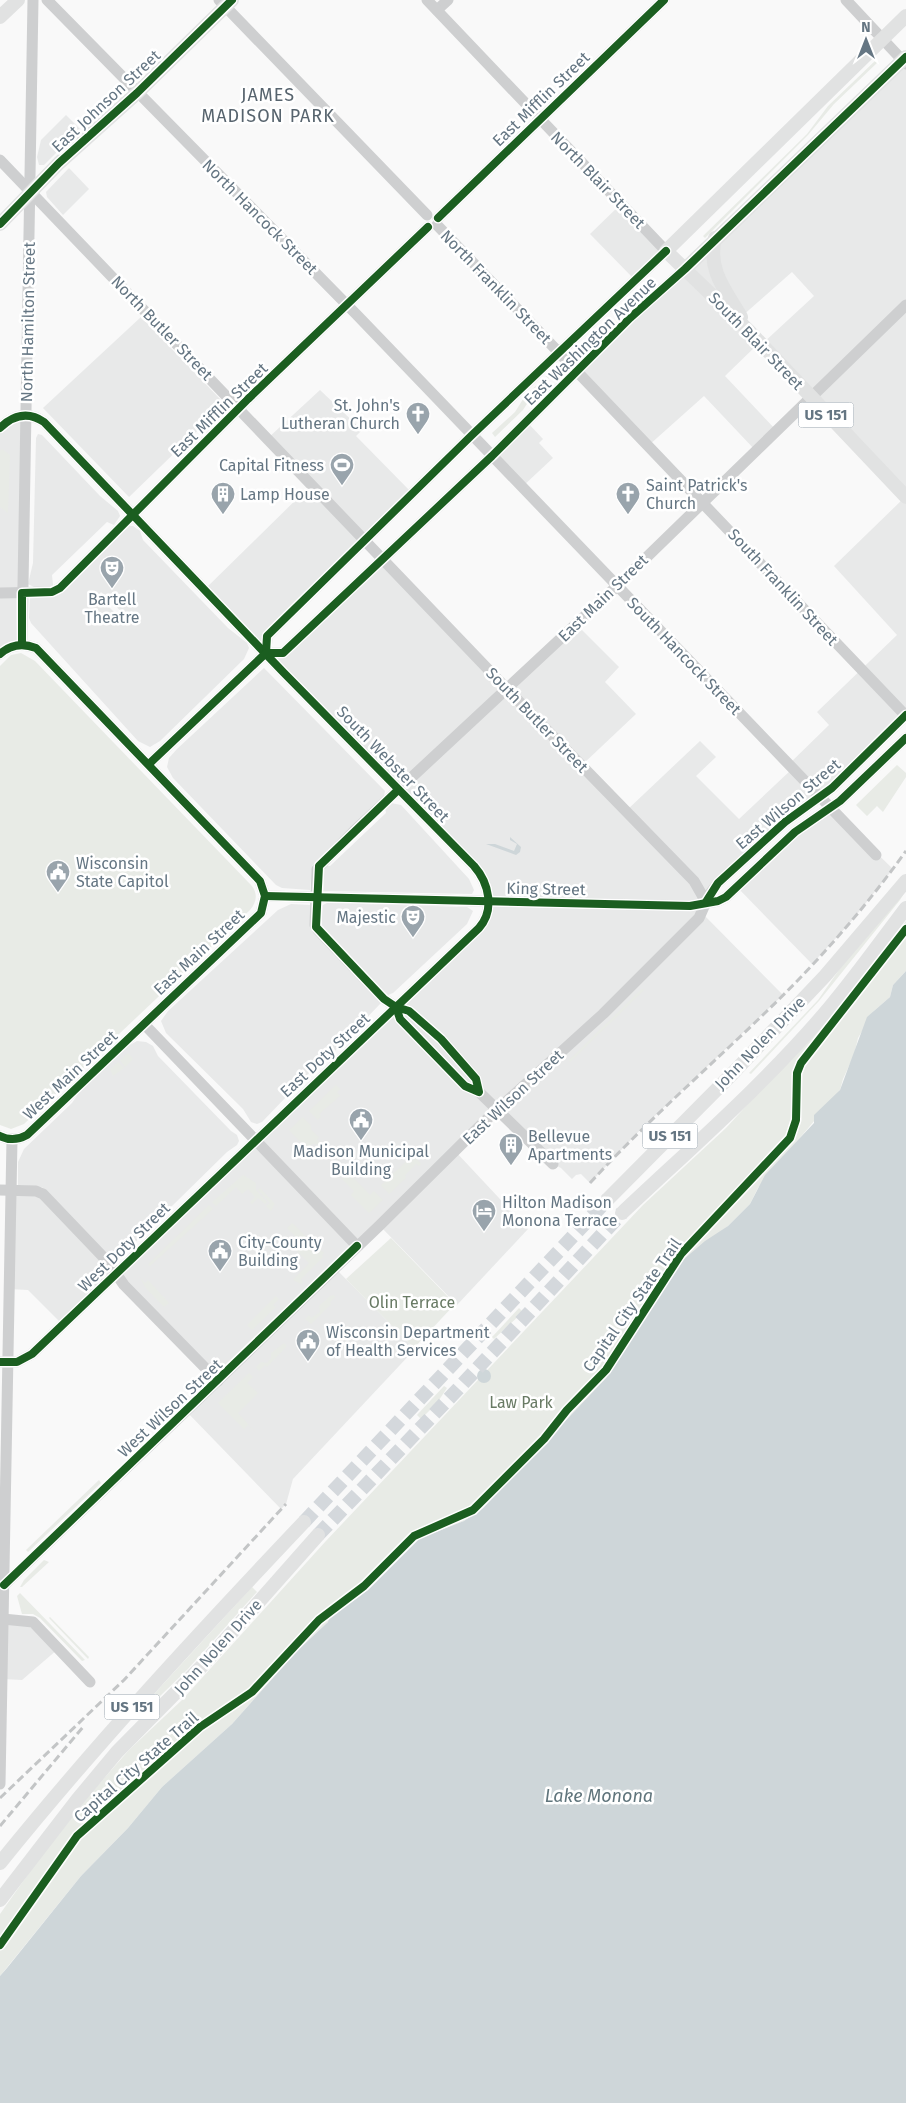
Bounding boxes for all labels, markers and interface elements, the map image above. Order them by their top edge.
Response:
north arrow [841,15,891,65]
text: N [861,19,871,36]
street label: East Johnson Street [48,46,164,156]
street label: East Mifflin Street [488,48,594,150]
district label: JAMES MADISON PARK [201,84,335,127]
street label: North Blair Street [547,128,649,233]
street label: North Hancock Street [198,155,322,279]
street label: North Franklin Street [437,226,556,348]
street label: North Hamilton Street [17,242,39,402]
street label: North Butler Street [107,272,217,384]
street label: East Washington Avenue [520,273,660,409]
street label: South Blair Street [705,288,807,394]
street label: East Mifflin Street [166,359,272,461]
place label: St. John's Lutheran Church [281,396,400,433]
church icon: St. John's Lutheran Church [405,401,431,435]
road number: US 151 [798,402,854,428]
sports icon: Capital Fitness [329,452,355,486]
place label: Capital Fitness [219,456,324,475]
place label: Saint Patrick's Church [646,476,748,513]
building icon: Lamp House [210,481,236,515]
church icon: Saint Patrick's Church [615,481,641,515]
place label: Lamp House [240,485,330,504]
street label: South Franklin Street [724,525,842,649]
street label: East Main Street [554,550,652,646]
theatre icon: Bartell Theatre [99,555,125,589]
place label: Bartell Theatre [84,590,140,627]
street label: South Hancock Street [623,593,745,719]
street label: South Butler Street [482,664,592,777]
street label: South Webster Street [333,702,453,826]
street label: East Wilson Street [732,755,844,853]
place label: Wisconsin State Capitol [76,854,169,891]
public building icon: Wisconsin State Capitol [45,859,71,893]
street label: King Street [506,879,586,899]
theatre icon: Majestic [400,904,426,938]
street label: East Main Street [150,905,248,999]
place label: Majestic [336,908,396,927]
street label: John Nolen Drive [711,993,809,1093]
street label: East Doty Street [276,1009,374,1101]
street label: West Main Street [19,1026,121,1124]
street label: East Wilson Street [459,1045,567,1149]
public building icon: Madison Municipal Building [348,1107,374,1141]
road number: US 151 [642,1124,698,1148]
place label: Bellevue Apartments [528,1127,612,1164]
building icon: Bellevue Apartments [498,1132,524,1166]
place label: Madison Municipal Building [293,1142,429,1179]
place label: Hilton Madison Monona Terrace [502,1193,618,1230]
street label: West Doty Street [74,1198,174,1296]
hotel icon: Hilton Madison Monona Terrace [471,1198,497,1232]
place label: City-County Building [238,1233,322,1270]
street label: Capital City State Trail [579,1234,686,1376]
public building icon: City-County Building [207,1238,233,1272]
park label: Olin Terrace [369,1293,455,1312]
place label: Wisconsin Department of Health Services [326,1323,490,1360]
public building icon: Wisconsin Department of Health Services [295,1328,321,1362]
street label: West Wilson Street [114,1355,226,1461]
park label: Law Park [489,1393,554,1412]
street label: John Nolen Drive [170,1595,266,1699]
road number: US 151 [104,1694,160,1720]
street label: Capital City State Trail [70,1708,202,1826]
water label: Lake Monona [545,1785,653,1807]

